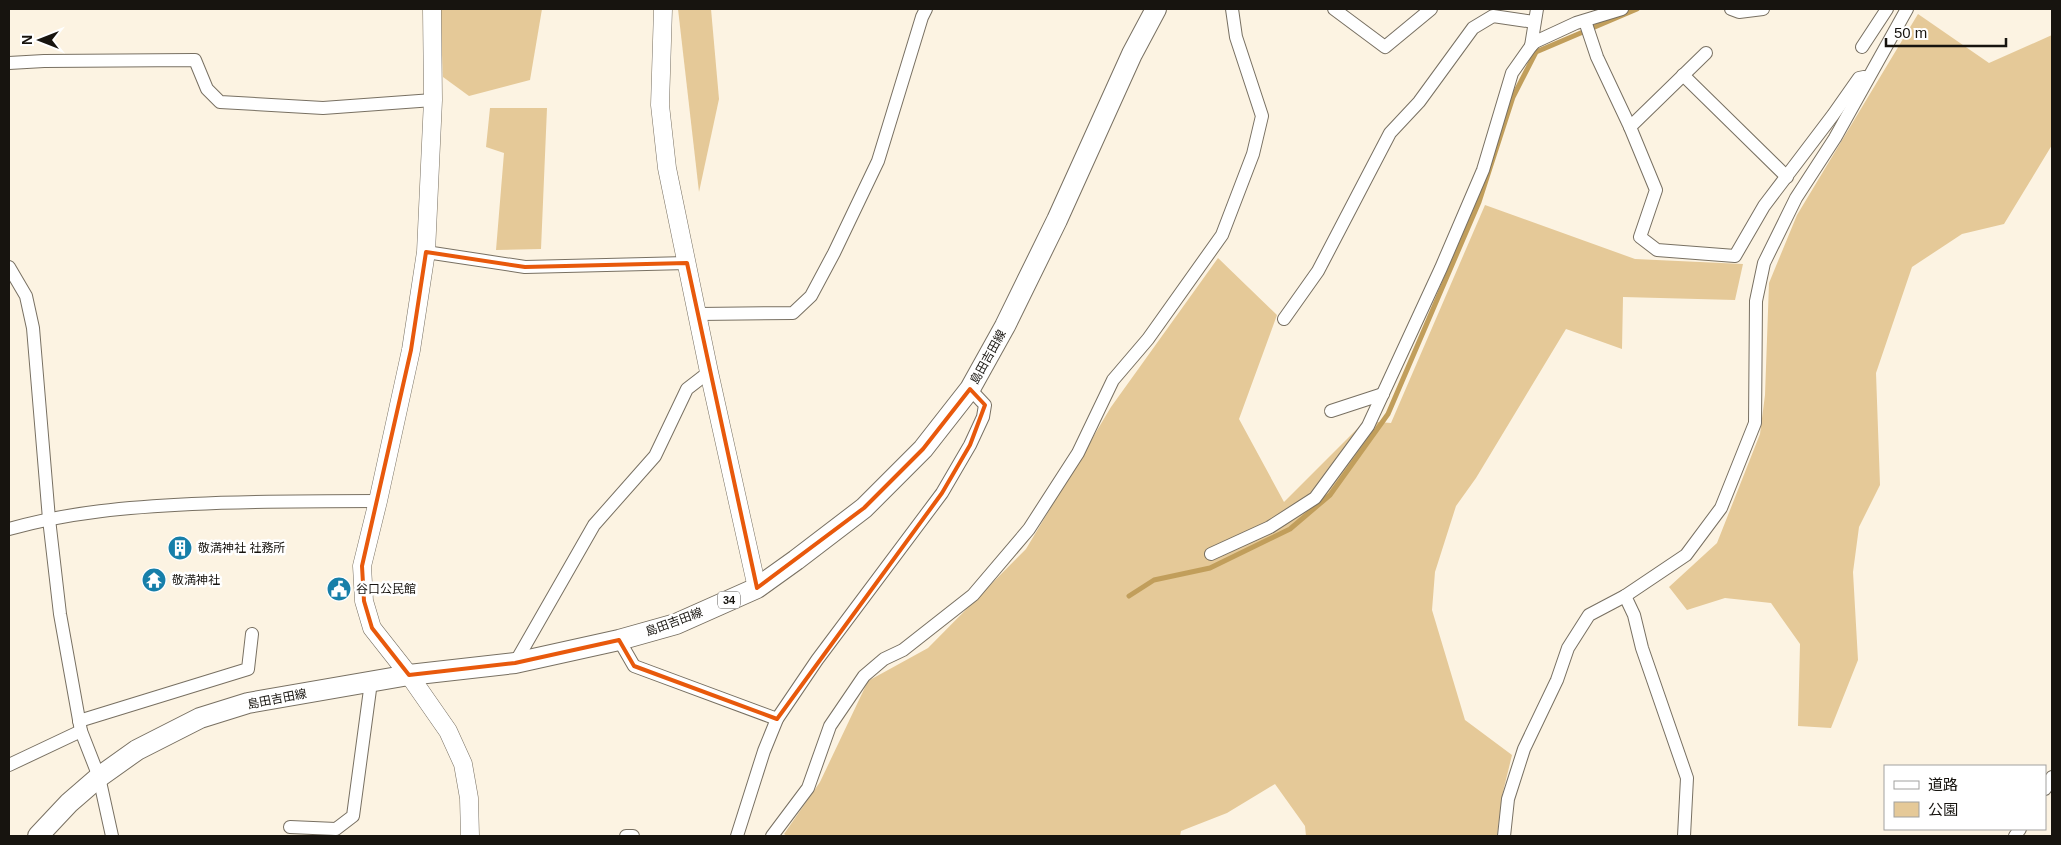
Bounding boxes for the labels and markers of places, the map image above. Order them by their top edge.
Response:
building icon: 敬満神社 社務所 [167,535,193,561]
place label: 敬満神社 社務所 [198,541,285,555]
temple icon: 敬満神社 [141,567,167,593]
place label: 敬満神社 [172,573,220,587]
public building icon: 谷口公民館 [326,576,352,602]
place label: 谷口公民館 [356,582,416,596]

